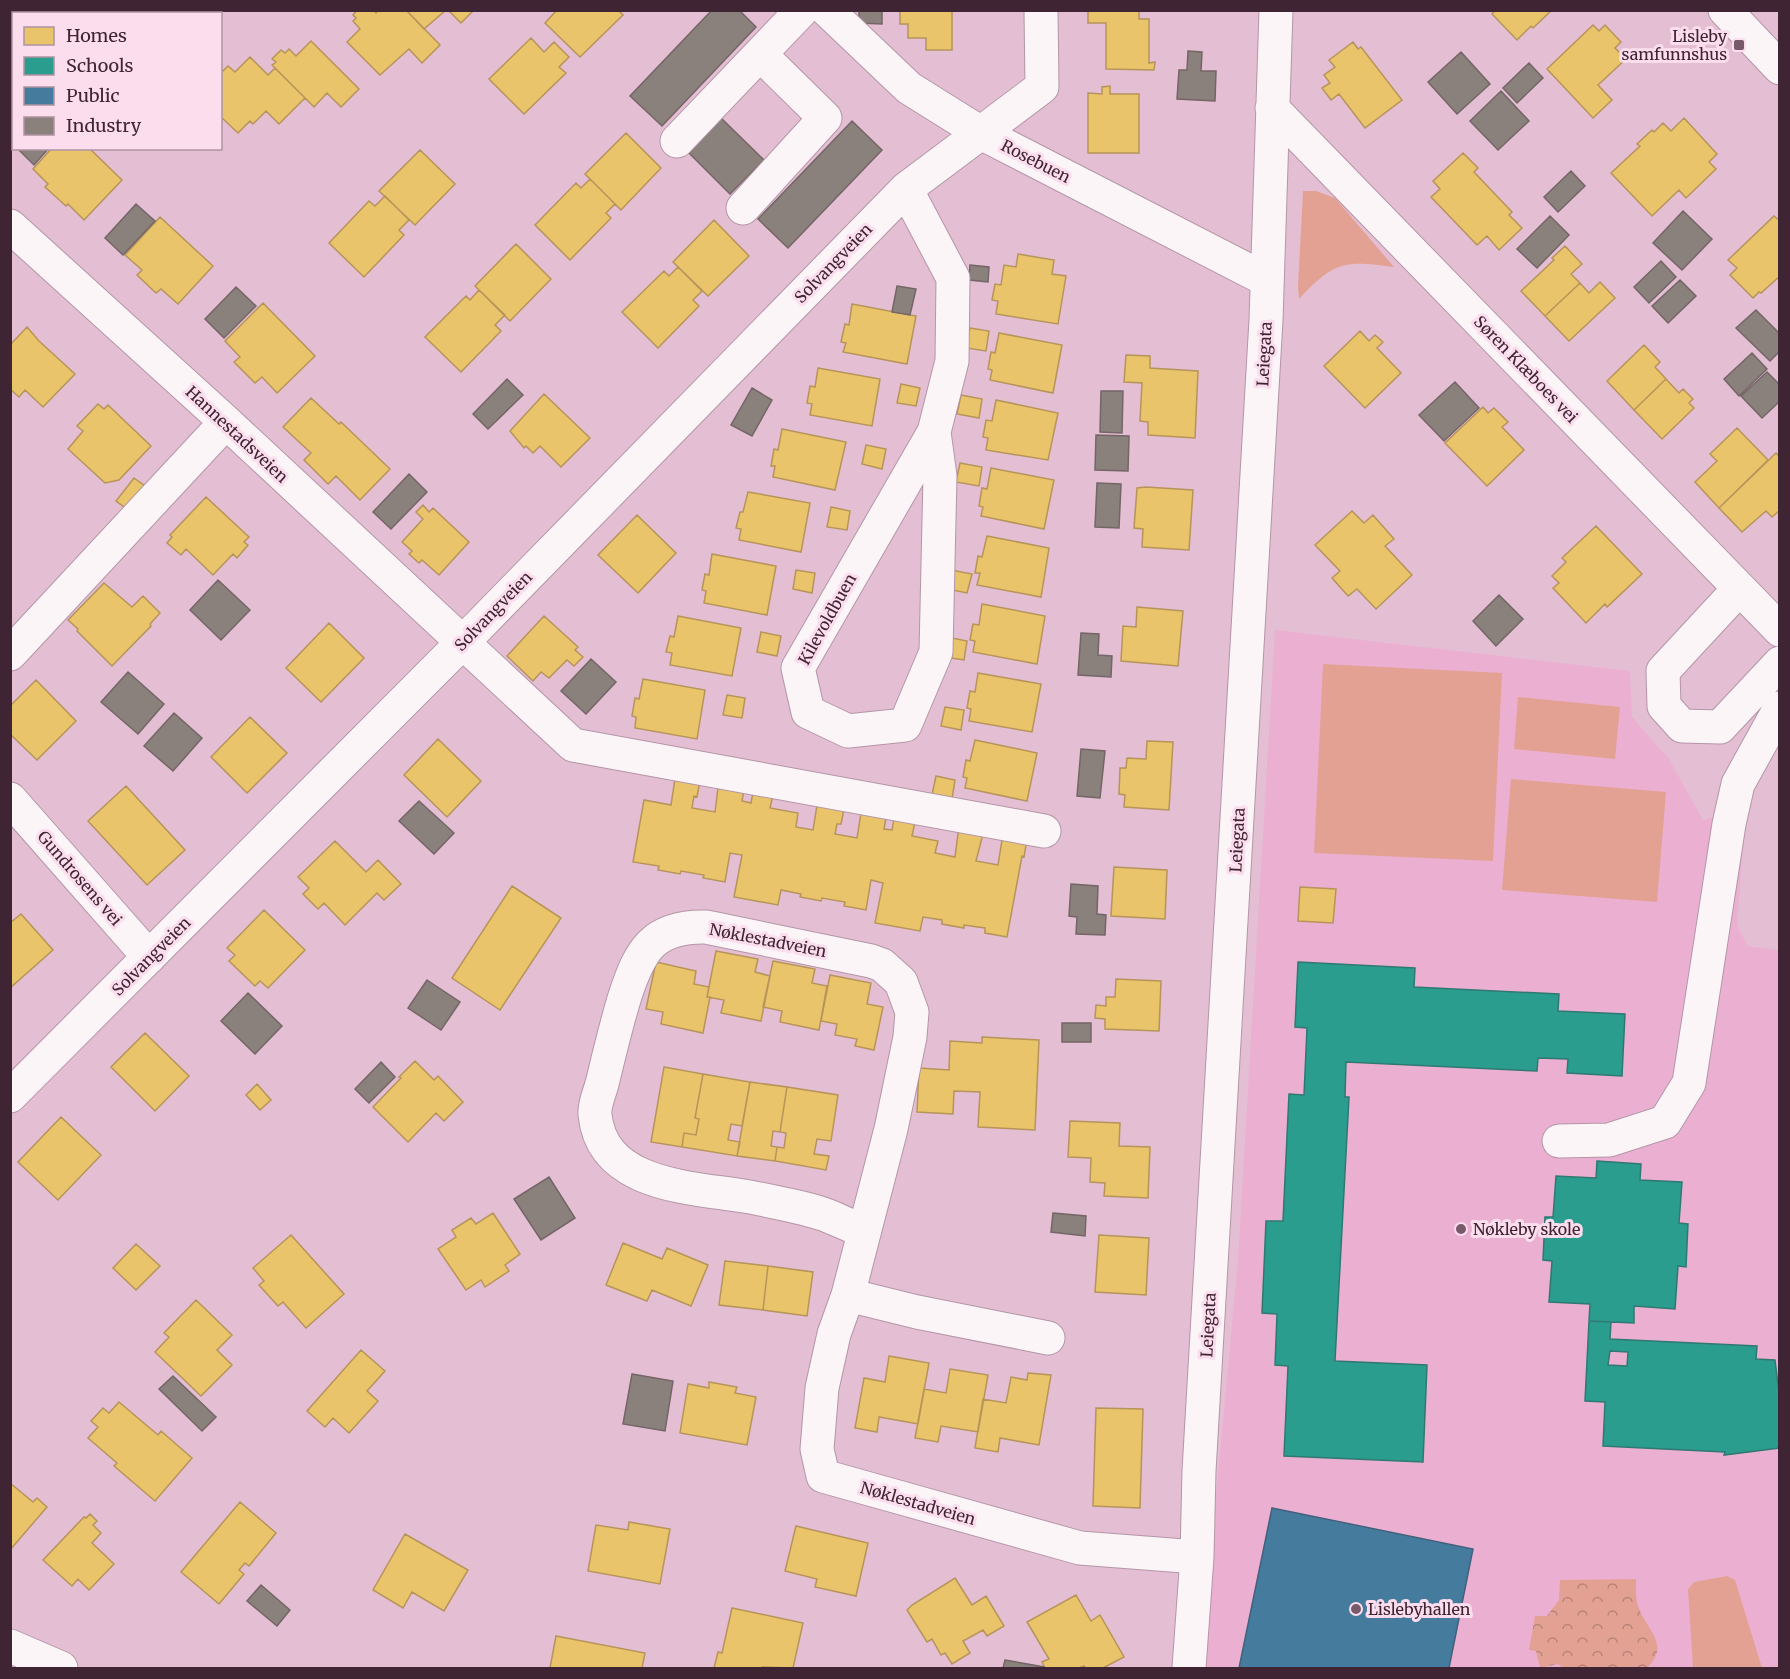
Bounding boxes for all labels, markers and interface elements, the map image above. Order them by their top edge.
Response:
legend [12,12,222,150]
text: Homes [66,24,127,47]
place label: Lisleby samfunnshus [1622,26,1728,64]
marker: Lisleby samfunnshus [1732,38,1746,52]
text: Schools [66,54,134,77]
text: Public [66,84,120,107]
text: Industry [66,114,142,137]
street label: Rosebuen [998,135,1074,187]
street label: Solvangveien [790,219,876,307]
street label: Søren Klæboes vei [1470,311,1582,427]
street label: Leiegata [1252,321,1276,387]
street label: Hannestadsveien [182,381,293,487]
street label: Solvangveien [450,567,536,655]
street label: Kilevoldbuen [794,570,860,668]
street label: Leiegata [1225,807,1249,873]
street label: Gundrosens vei [33,827,127,929]
street label: Solvangveien [107,912,195,1000]
street label: Nøklestadveien [708,919,829,961]
place label: Nøkleby skole [1473,1219,1580,1239]
marker: Nøkleby skole [1454,1222,1468,1236]
street label: Leiegata [1196,1292,1220,1358]
street label: Nøklestadveien [858,1477,978,1529]
place label: Lislebyhallen [1368,1599,1471,1619]
marker: Lislebyhallen [1349,1602,1363,1616]

